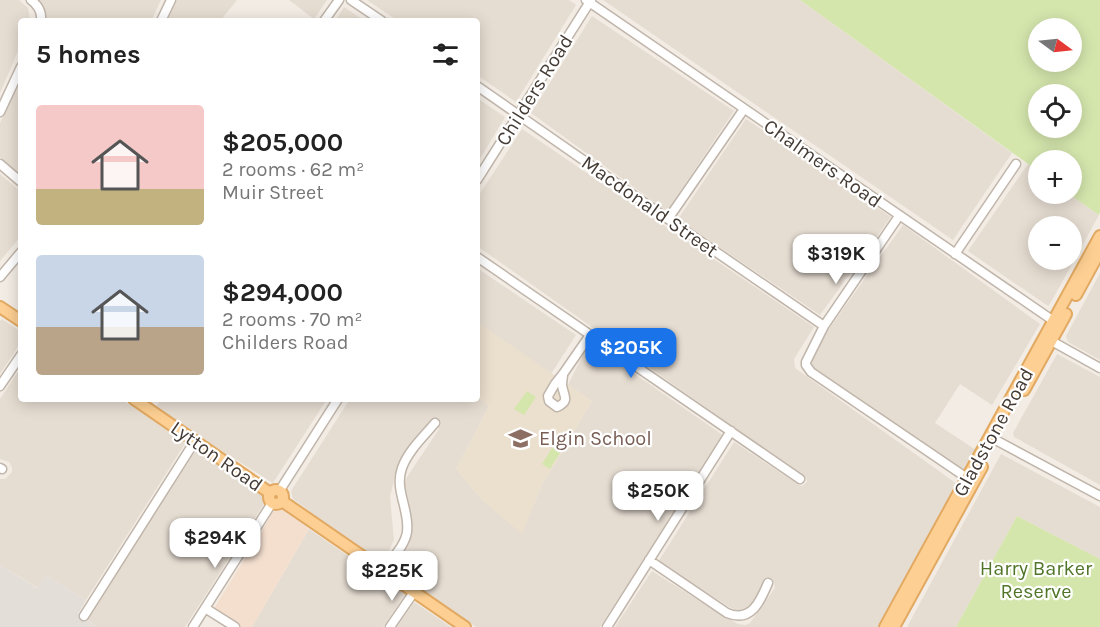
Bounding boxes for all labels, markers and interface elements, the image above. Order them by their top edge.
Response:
north arrow [1028,18,1082,72]
map controls [1028,18,1082,270]
street label: Childers Road [491,31,578,150]
icon: filters [429,38,462,71]
text: 5 homes [36,39,141,70]
button: locate [1028,84,1082,138]
street label: Chalmers Road [759,114,886,213]
text: $205,000 [222,127,343,158]
icon: home [84,129,156,201]
button: + [1028,150,1082,204]
street label: Macdonald Street [577,151,723,262]
text: 2 rooms · 62 m² [222,158,364,181]
text: Muir Street [222,181,324,204]
button: − [1028,216,1082,270]
pin: $319K [794,234,878,285]
text: $319K [807,242,865,265]
text: $294,000 [222,277,343,308]
icon: home [84,279,156,351]
text: 2 rooms · 70 m² [222,308,362,331]
pin: $205K [589,328,673,379]
text: Childers Road [222,331,349,354]
text: $205K [599,336,663,359]
street label: Gladstone Road [949,364,1038,501]
street label: Lytton Road [166,416,267,496]
school or university icon: Elgin School [508,425,534,451]
place label: Elgin School [539,427,652,450]
pin: $250K [616,471,700,522]
text: $250K [626,479,690,502]
pin: $294K [173,518,257,569]
text: $294K [183,526,247,549]
pin: $225K [350,551,434,602]
park label: Harry Barker Reserve [980,557,1093,603]
text: $225K [361,559,423,582]

